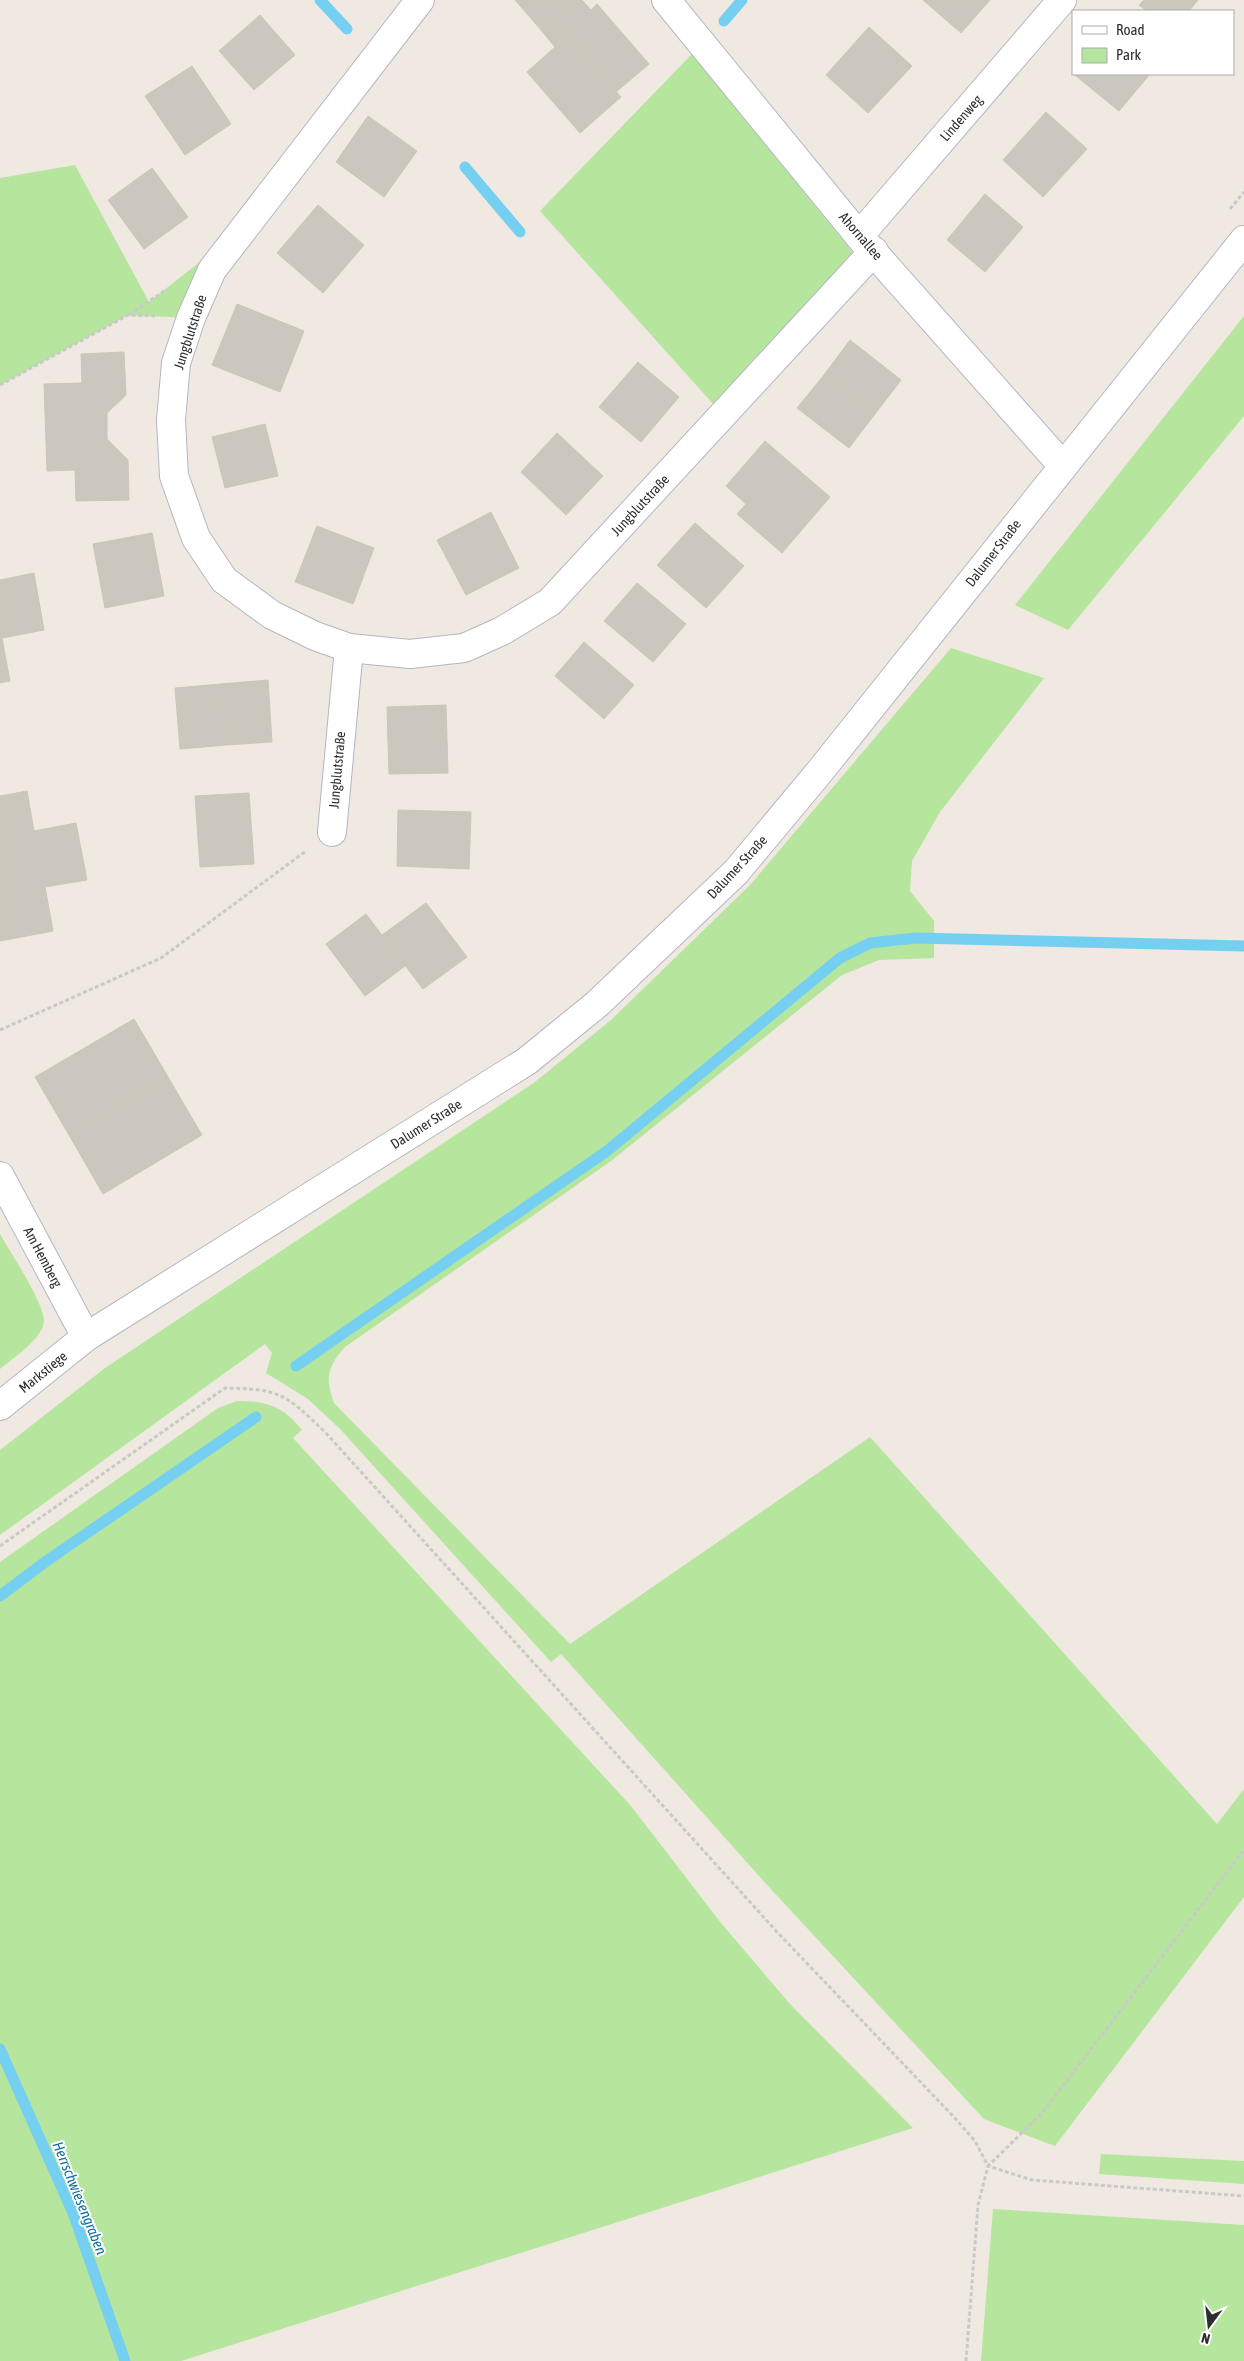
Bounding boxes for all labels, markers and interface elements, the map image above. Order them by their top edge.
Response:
legend [1072,10,1234,75]
text: Road [1116,21,1145,38]
text: Park [1116,46,1141,63]
street label: Lindenweg [937,92,985,144]
street label: Ahornallee [836,209,886,263]
street label: Jungblutstraße [170,293,210,371]
street label: Jungblutstraße [608,471,672,539]
street label: Dalumer Straße [962,516,1024,590]
street label: Jungblutstraße [326,731,348,809]
street label: Dalumer Straße [704,832,770,902]
street label: Dalumer Straße [388,1096,464,1152]
street label: Am Hemberg [20,1224,66,1290]
street label: Markstiege [16,1348,70,1396]
water label: Herrschwiesengraben [50,2139,110,2257]
north arrow [1184,2301,1234,2351]
text: N [1200,2330,1212,2347]

